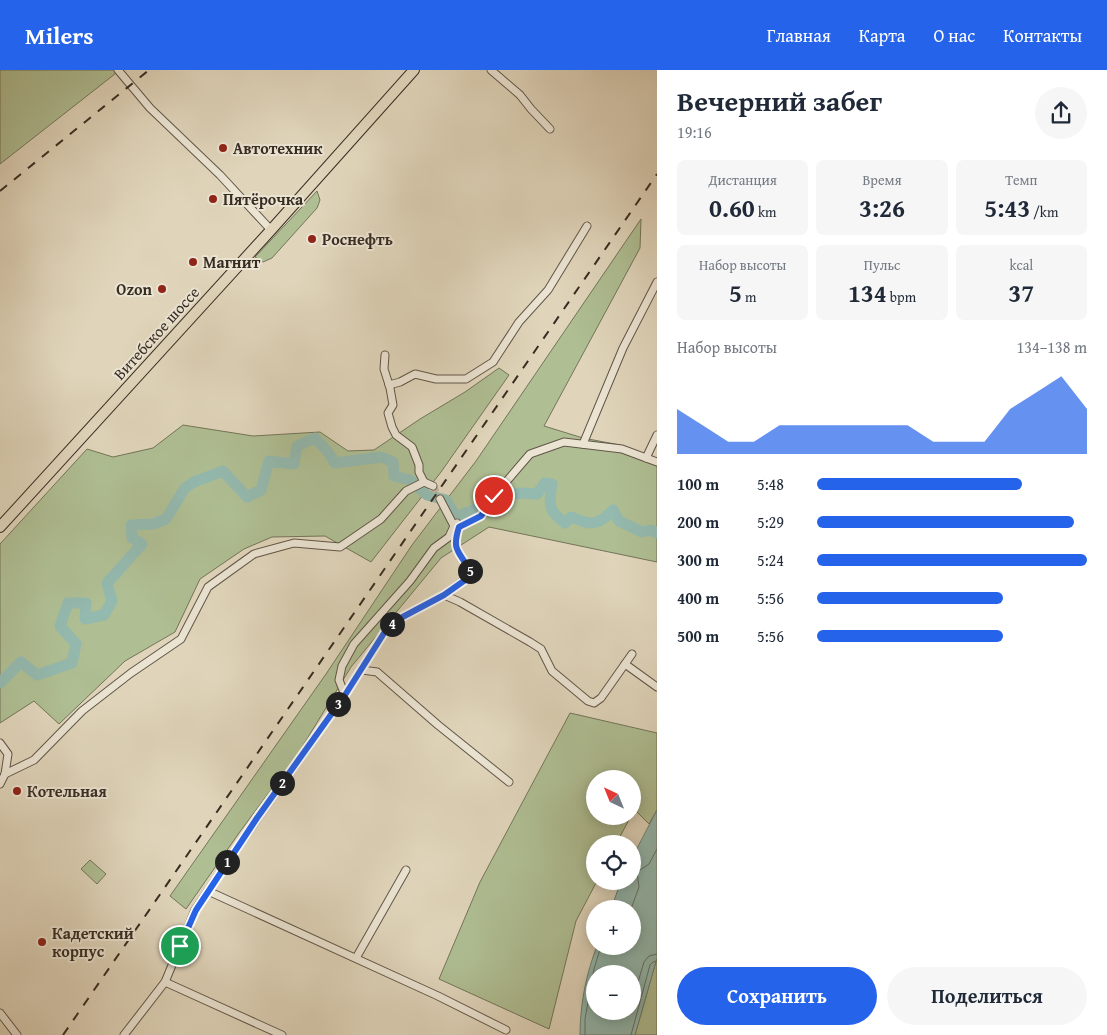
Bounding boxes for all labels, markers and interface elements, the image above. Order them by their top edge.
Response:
text: Milers [25,18,94,53]
text: Главная [767,22,831,49]
text: Карта [859,22,905,49]
text: О нас [933,22,975,49]
text: Контакты [1003,22,1082,49]
text: Вечерний забег [677,80,882,121]
button: share [1035,87,1087,139]
text: 19:16 [677,120,712,144]
place label: Автотехник [233,136,323,160]
marker: Автотехник [217,142,229,154]
text: Дистанция [708,170,777,190]
text: Время [862,170,902,190]
text: Темп [1005,170,1037,190]
place label: Пятёрочка [223,187,304,211]
text: 0.60 [709,190,755,226]
text: 3:26 [859,190,905,226]
text: 5:43 [984,190,1030,226]
marker: Пятёрочка [207,193,219,205]
text: km [755,202,776,222]
text: /km [1030,202,1058,222]
place label: Роснефть [322,227,393,251]
marker: Роснефть [306,233,318,245]
place label: Магнит [203,250,261,274]
text: Набор высоты [699,255,786,275]
text: Пульс [864,255,900,275]
text: kcal [1009,255,1033,275]
marker: Магнит [187,256,199,268]
text: 5 [729,275,742,311]
text: 134 [848,275,887,311]
text: 37 [1008,275,1034,311]
place label: Ozon [116,277,153,301]
street label: Витебское шоссе [107,281,205,385]
marker: Ozon [156,283,168,295]
text: m [742,287,756,307]
text: bpm [887,287,916,307]
text: Набор высоты [677,335,777,359]
text: 134–138 m [1017,335,1087,359]
text: 100 m [677,472,719,496]
text: 5:48 [757,472,784,496]
pin [473,475,515,517]
icon: check [480,482,508,510]
text: 200 m [677,510,719,534]
text: 5:29 [757,510,784,534]
text: 300 m [677,548,719,572]
text: 5:24 [757,548,784,572]
pin: 5 [458,558,482,584]
text: 5 [467,561,474,581]
text: 400 m [677,586,719,610]
text: 5:56 [757,586,784,610]
pin: 4 [380,612,404,636]
text: 4 [389,614,396,634]
text: 500 m [677,624,719,648]
text: 5:56 [757,624,784,648]
pin: 3 [326,692,350,716]
text: 3 [335,694,342,714]
pin: 2 [270,770,294,796]
north arrow [586,770,641,825]
map controls [586,770,641,1020]
text: 2 [279,773,286,793]
place label: Котельная [27,779,107,803]
marker: Котельная [11,785,23,797]
button: locate [586,835,641,890]
pin: 1 [214,850,240,874]
text: 1 [224,852,231,872]
button: + [586,900,641,955]
place label: Кадетский корпус [52,921,134,963]
pin [159,925,201,967]
icon: arrive [166,932,194,960]
marker: Кадетский корпус [36,936,48,948]
button: − [586,965,641,1020]
button: Сохранить [677,967,877,1025]
button: Поделиться [887,967,1087,1025]

